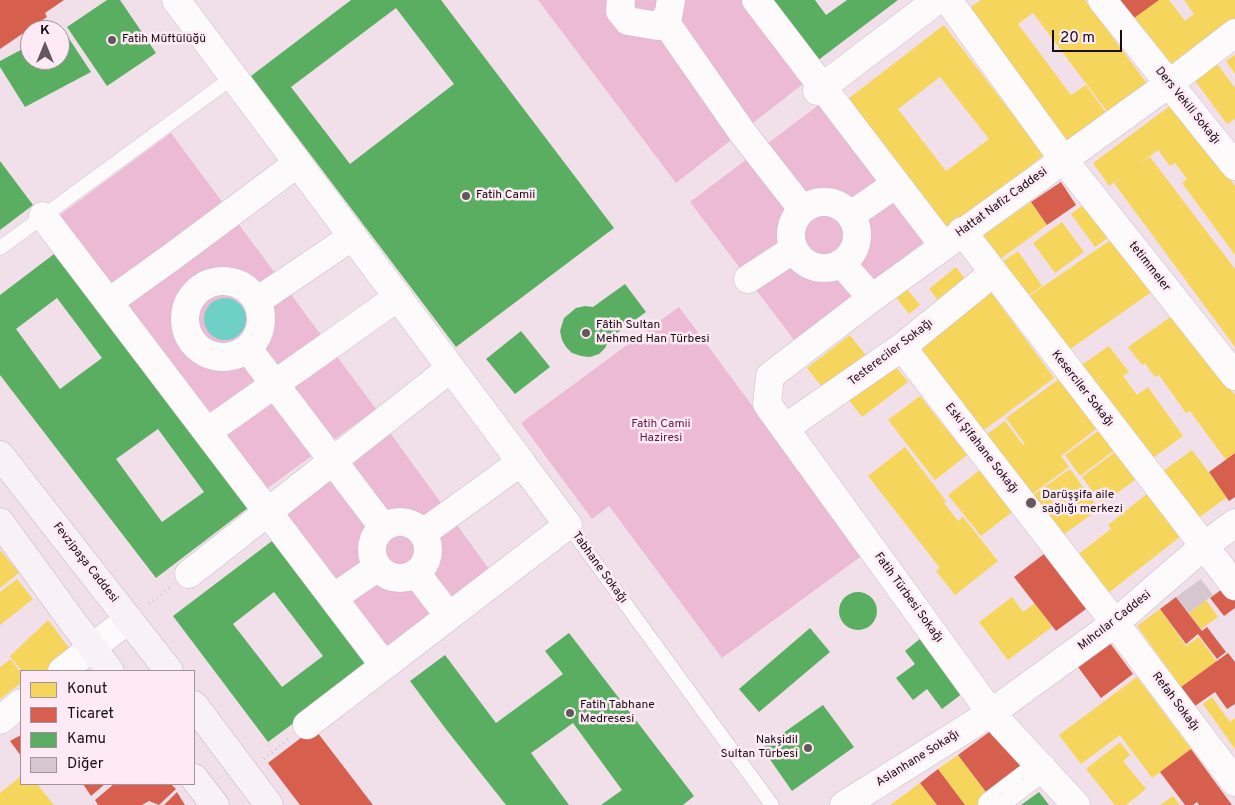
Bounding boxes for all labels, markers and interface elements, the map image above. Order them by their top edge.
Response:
north arrow [20,20,70,70]
scale bar [1055,20,1125,52]
text: K [40,22,50,39]
text: 20 m [1060,29,1095,48]
place label: Fatih Müftülüğü [122,33,206,47]
marker: Fatih Müftülüğü [106,34,118,46]
street label: Ders Vekili Sokağı [1151,64,1223,148]
street label: Hattat Nafiz Caddesi [953,165,1051,241]
place label: Fatih Camii [476,189,535,203]
marker: Fatih Camii [460,190,472,202]
street label: tetimmeler [1125,239,1173,295]
street label: Testereciler Sokağı [846,317,936,389]
place label: Fâtih Sultan Mehmed Han Türbesi [596,319,710,347]
marker: Fâtih Sultan Mehmed Han Türbesi [580,327,592,339]
street label: Keserciler Sokağı [1048,348,1116,430]
street label: Eski Şifahane Sokağı [941,401,1021,497]
park label: Fatih Camii Haziresi [631,418,691,446]
place label: Darüşşifa aile sağlığı merkezi [1042,489,1123,517]
marker: Darüşşifa aile sağlığı merkezi [1024,496,1038,510]
street label: Fevzipaşa Caddesi [49,520,121,606]
street label: Tabhane Sokağı [568,529,630,607]
street label: Fatih Türbesi Sokağı [871,550,945,646]
street label: Mıhcılar Caddesi [1076,588,1154,654]
legend [20,670,195,785]
street label: Refah Sokağı [1148,670,1202,734]
text: Konut [67,680,107,699]
place label: Fatih Tabhane Medresesi [580,699,655,727]
text: Ticaret [67,705,114,724]
marker: Fatih Tabhane Medresesi [564,707,576,719]
street label: Aslanhane Sokağı [874,728,962,790]
text: Kamu [67,730,106,749]
place label: Nakşidil Sultan Türbesi [721,734,798,762]
marker: Nakşidil Sultan Türbesi [802,742,814,754]
text: Diğer [67,755,104,774]

